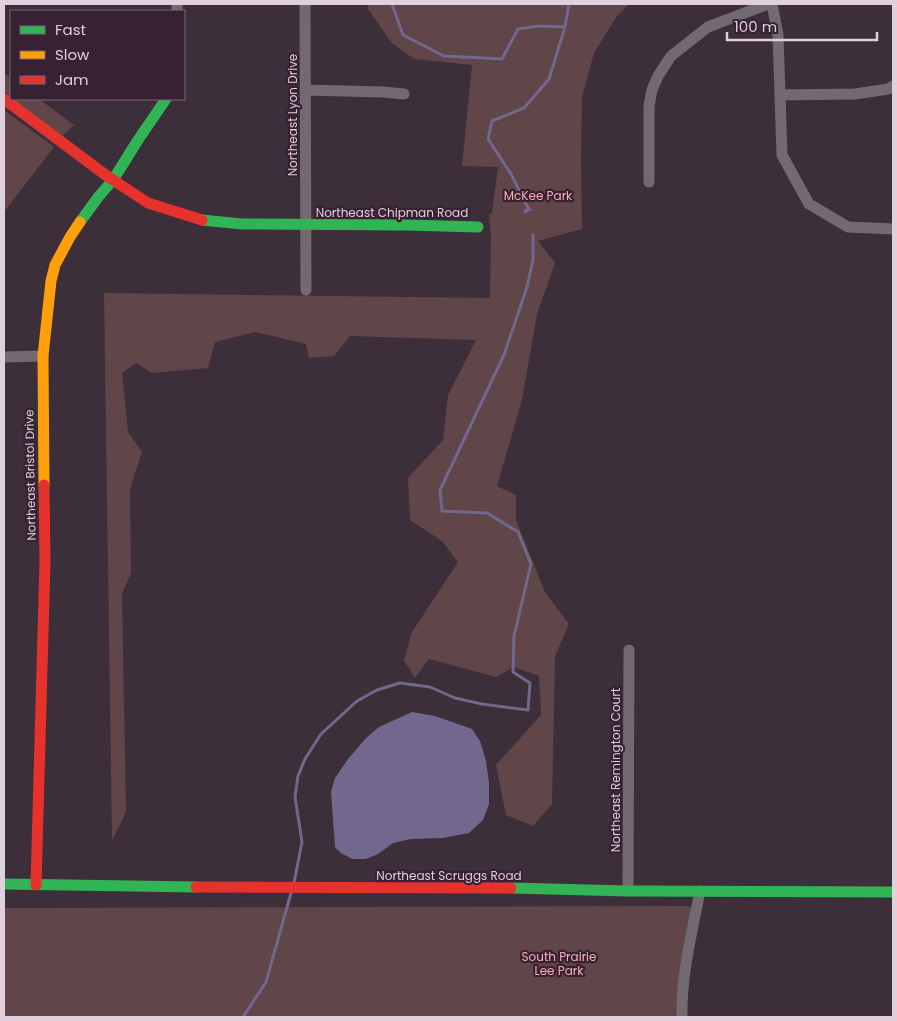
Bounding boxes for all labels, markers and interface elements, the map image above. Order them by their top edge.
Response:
legend [10,10,185,100]
scale bar [727,10,877,42]
text: 100 m [734,16,777,37]
text: Fast [55,19,86,40]
text: Slow [55,44,90,65]
street label: Northeast Lyon Drive [284,54,301,176]
text: Jam [55,69,89,90]
park label: McKee Park [504,187,573,204]
street label: Northeast Chipman Road [316,204,468,221]
street label: Northeast Bristol Drive [20,409,40,541]
street label: Northeast Remington Court [607,688,624,852]
street label: Northeast Scruggs Road [376,867,522,884]
park label: South Prairie Lee Park [521,948,597,979]

